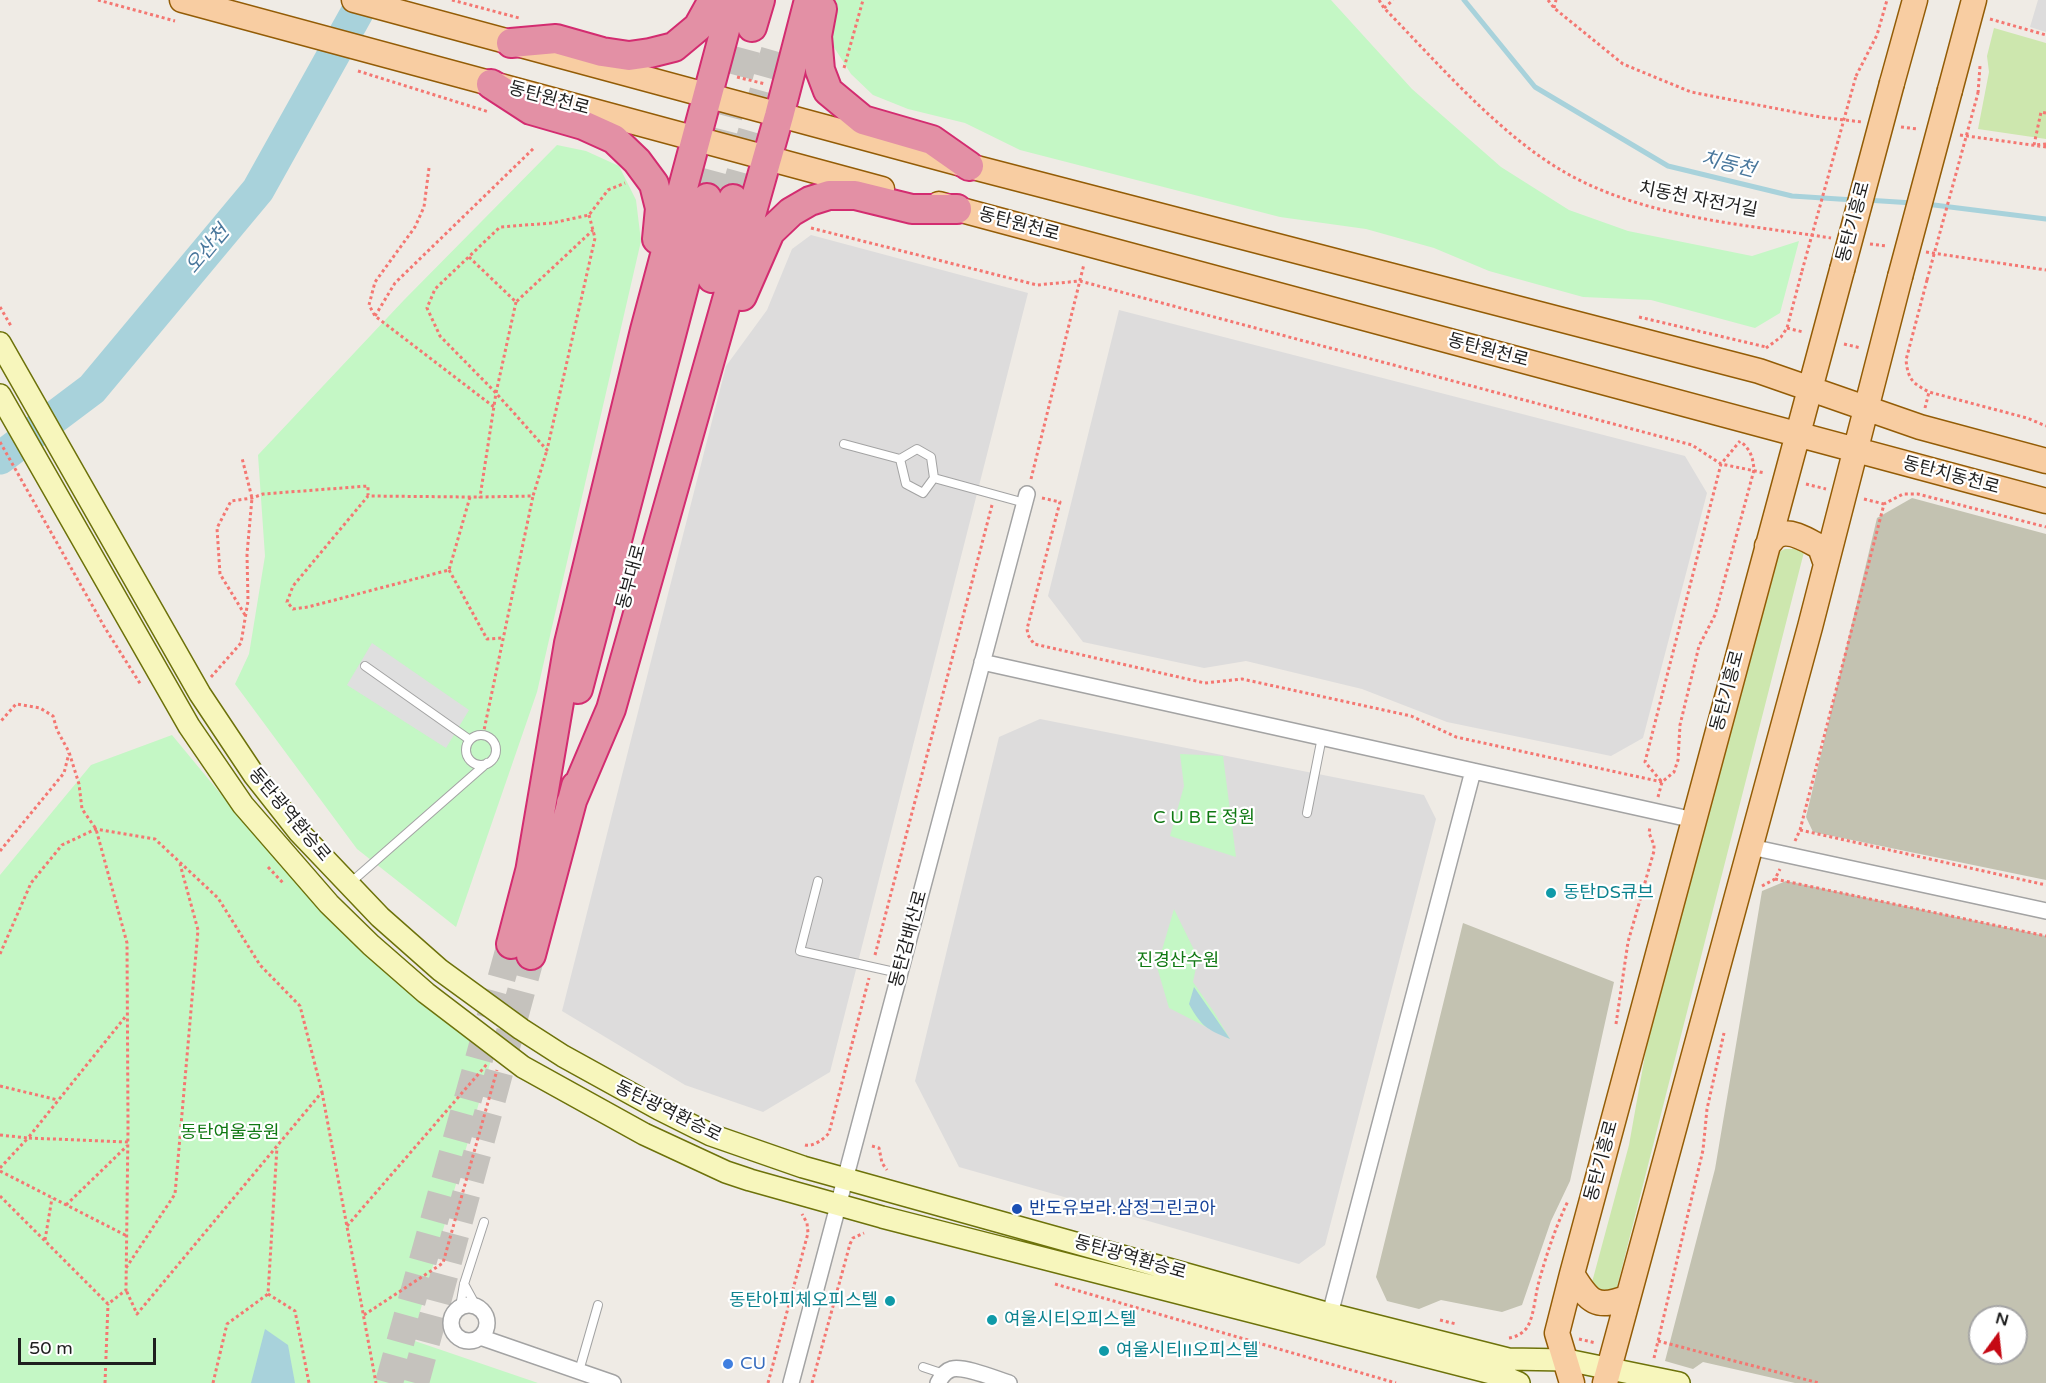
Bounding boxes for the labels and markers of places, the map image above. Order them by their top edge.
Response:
place label: 동탄DS큐브 [1563,882,1654,904]
marker: 동탄DS큐브 [1544,886,1558,900]
place label: 반도유보라.삼정그린코아 [1029,1198,1216,1220]
marker: 반도유보라.삼정그린코아 [1010,1202,1024,1216]
place label: 동탄아피체오피스텔 [729,1290,878,1312]
marker: 동탄아피체오피스텔 [883,1294,897,1308]
place label: 여울시티오피스텔 [1004,1309,1136,1331]
marker: 여울시티오피스텔 [985,1313,999,1327]
place label: 여울시티II오피스텔 [1116,1340,1259,1362]
marker: 여울시티II오피스텔 [1097,1344,1111,1358]
place label: CU [740,1353,766,1375]
marker: CU [721,1357,735,1371]

